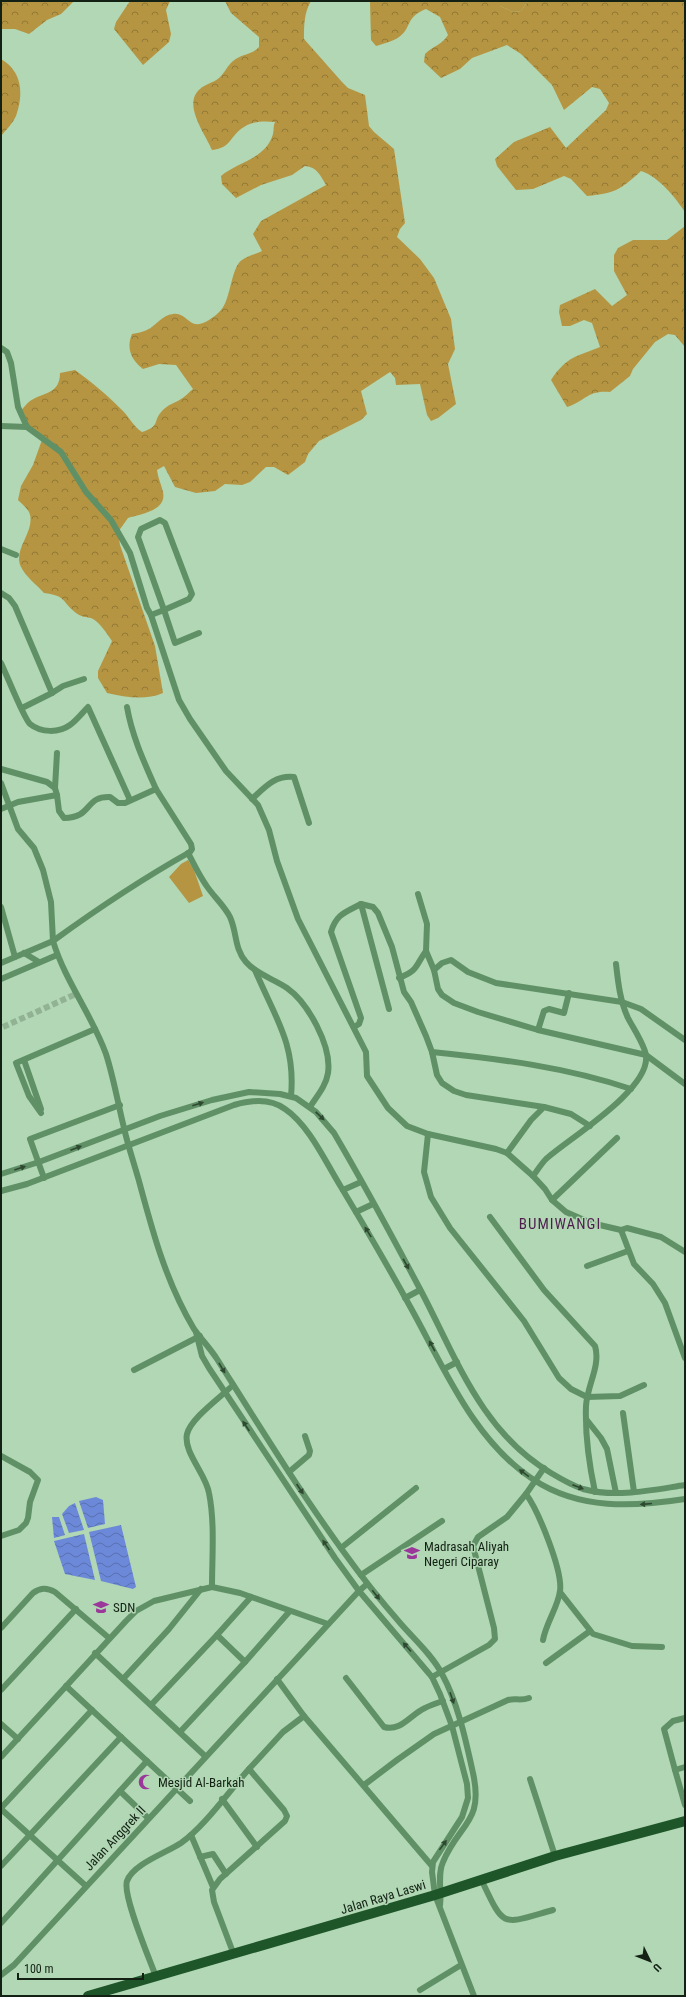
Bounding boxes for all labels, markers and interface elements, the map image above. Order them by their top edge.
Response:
one-way arrow [192,1101,204,1107]
one-way arrow [315,1111,325,1121]
one-way arrow [70,1145,82,1151]
one-way arrow [15,1165,27,1171]
district label: BUMIWANGI [519,1215,601,1233]
one-way arrow [365,1226,372,1238]
one-way arrow [403,1258,410,1270]
one-way arrow [428,1340,435,1352]
one-way arrow [219,1362,226,1374]
one-way arrow [243,1420,250,1431]
one-way arrow [518,1468,529,1477]
one-way arrow [296,1484,304,1494]
one-way arrow [572,1484,584,1490]
one-way arrow [640,1500,652,1507]
place label: Madrasah Aliyah Negeri Ciparay [424,1539,509,1569]
one-way arrow [323,1540,330,1551]
school or university icon: Madrasah Aliyah Negeri Ciparay [403,1544,421,1562]
one-way arrow [371,1589,380,1600]
school or university icon: SDN [92,1598,110,1616]
place label: SDN [113,1600,135,1615]
one-way arrow [402,1642,412,1652]
one-way arrow [449,1693,455,1705]
mosque icon: Mesjid Al-Barkah [137,1773,155,1791]
place label: Mesjid Al-Barkah [158,1775,245,1790]
street label: Jalan Anggrek II [81,1803,149,1873]
one-way arrow [439,1840,447,1851]
street label: Jalan Raya Laswi [339,1877,427,1917]
north arrow [630,1941,670,1981]
scale bar [18,1955,143,1981]
text: U [650,1961,664,1974]
text: 100 m [24,1962,54,1976]

